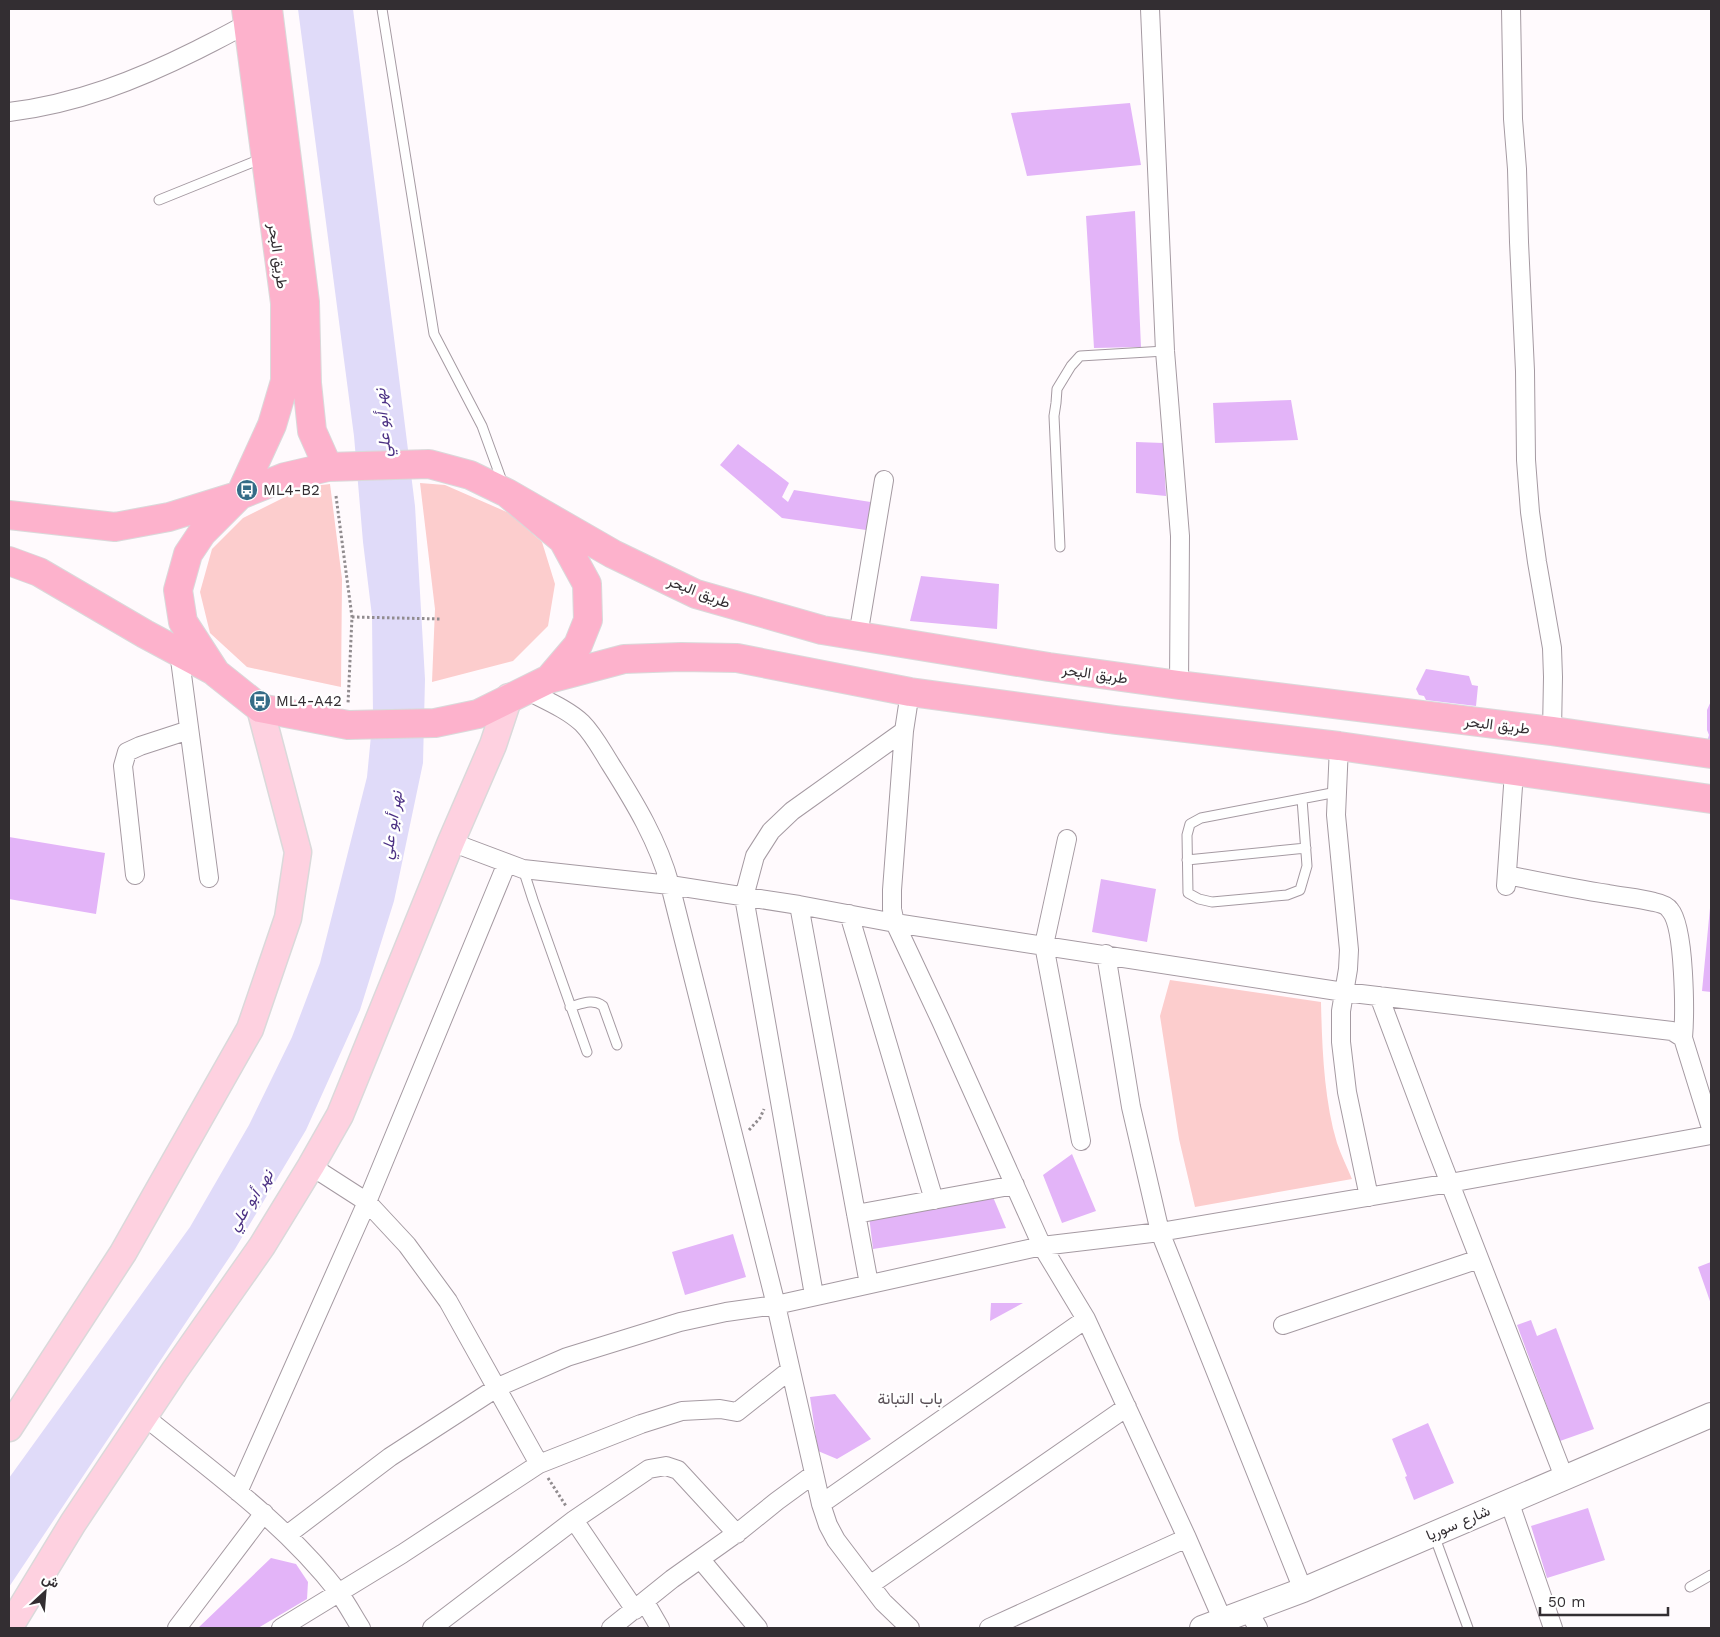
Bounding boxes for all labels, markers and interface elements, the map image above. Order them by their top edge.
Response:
street label: طريق البحر [263,221,292,290]
water label: نهر أبو علي [370,386,399,458]
bus stop icon: ML4-B2 [235,478,259,502]
place label: ML4-B2 [263,481,320,499]
street label: طريق البحر [664,571,733,613]
street label: طريق البحر [1060,660,1129,689]
bus stop icon: ML4-A42 [248,689,272,713]
place label: ML4-A42 [276,692,342,710]
street label: طريق البحر [1462,712,1531,739]
water label: نهر أبو علي [377,788,410,861]
water label: نهر أبو علي [224,1165,281,1236]
district label: باب التبانة [877,1389,943,1408]
street label: شارع سوريا [1423,1501,1494,1546]
north arrow [20,1567,70,1617]
text: ش [39,1569,62,1592]
scale bar [1540,1584,1668,1616]
text: 50 m [1548,1593,1585,1611]

